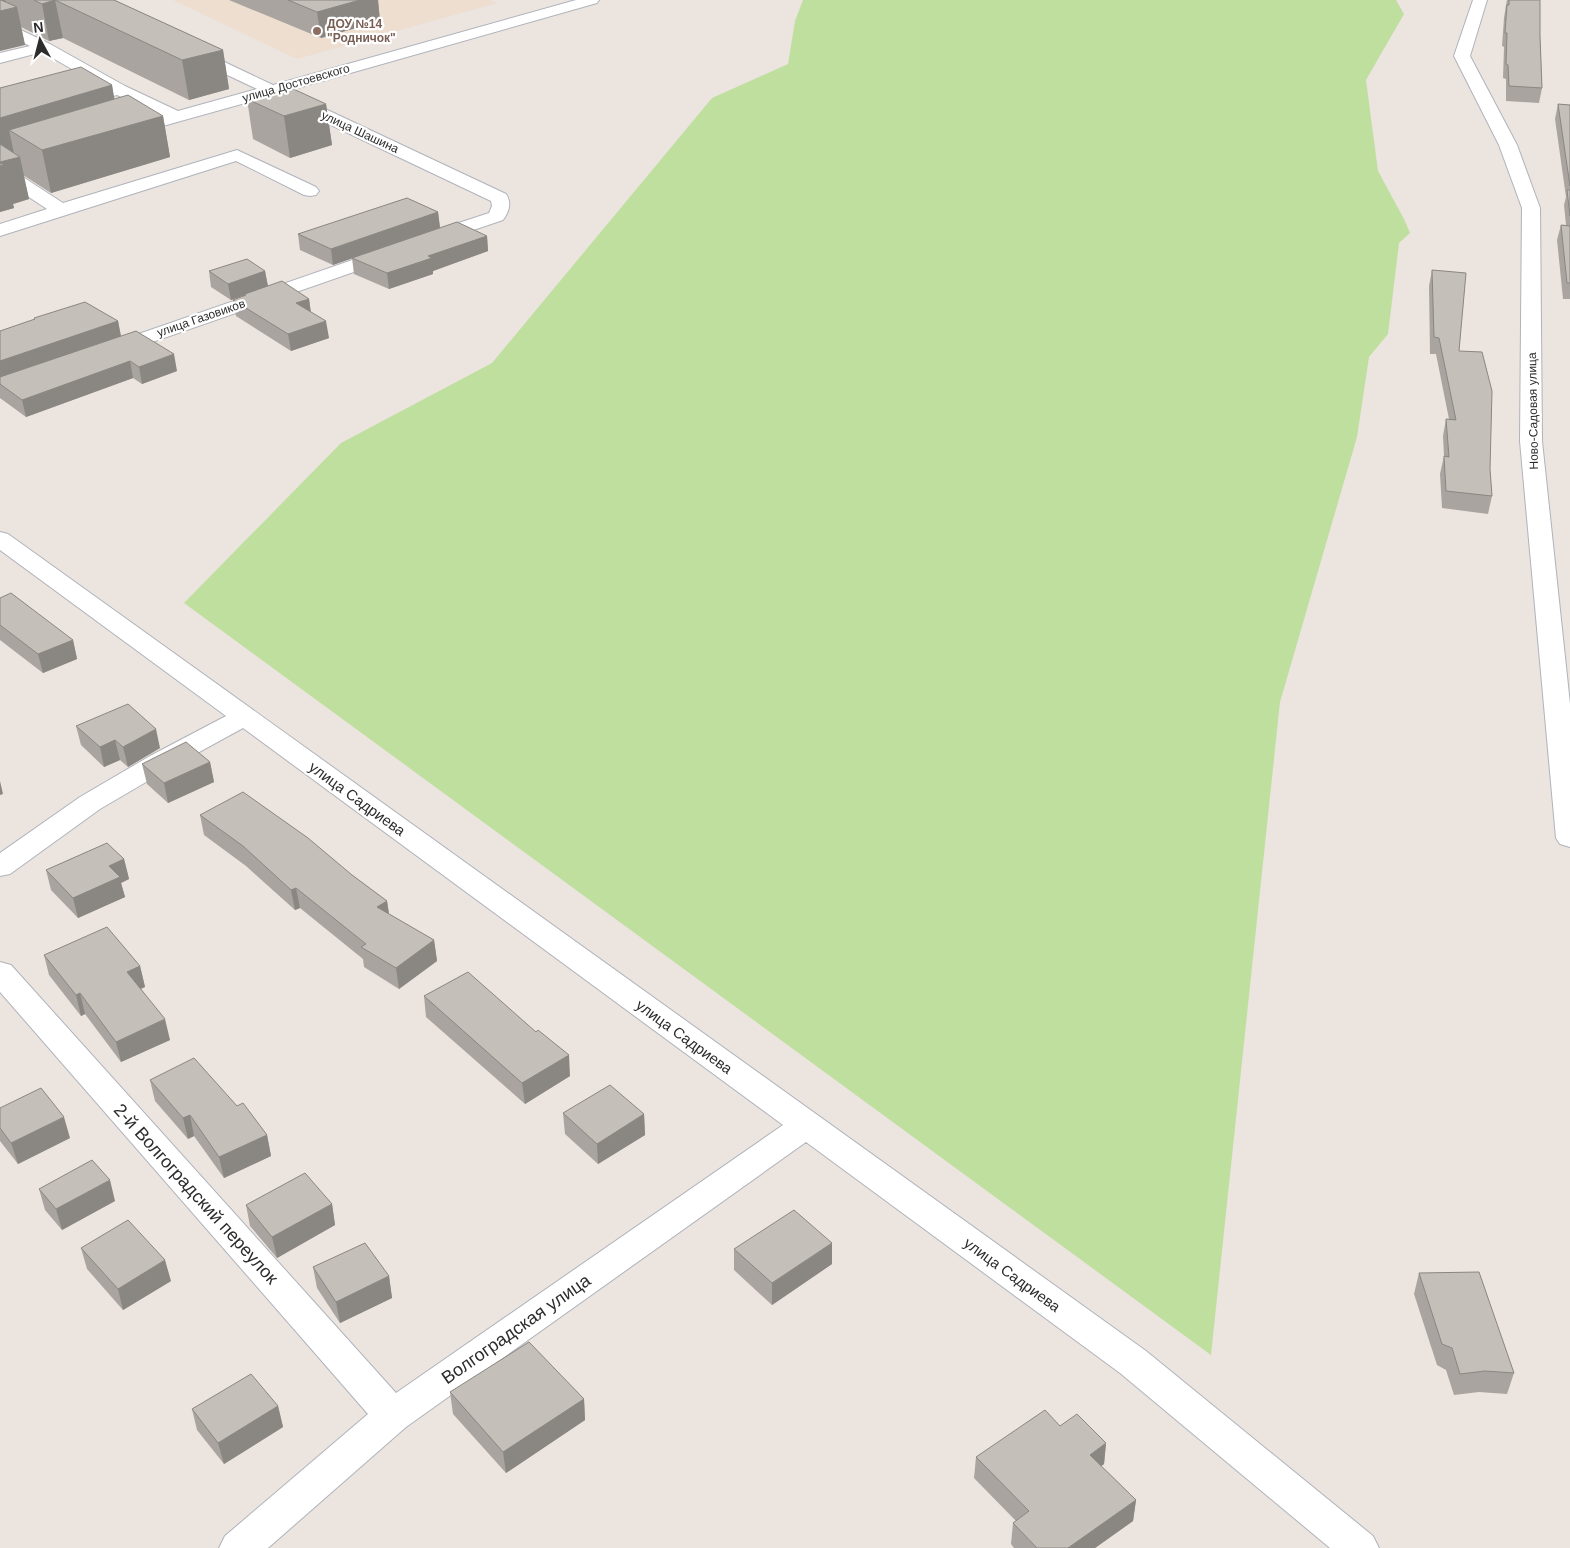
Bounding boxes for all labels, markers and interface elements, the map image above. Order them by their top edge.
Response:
north arrow [15,15,65,65]
place label: ДОУ №14 "Родничок" [327,17,396,45]
text: N [32,19,44,36]
marker: ДОУ №14 "Родничок" [311,25,323,37]
street label: улица Достоевского [241,61,352,105]
street label: улица Шашина [319,108,401,156]
street label: улица Газовиков [155,296,247,340]
street label: Ново-Садовая улица [1525,352,1541,470]
street label: улица Садриева [306,758,409,840]
street label: улица Садриева [633,996,736,1078]
street label: 2-й Волгоградский переулок [110,1100,282,1288]
street label: улица Садриева [961,1234,1064,1316]
street label: Волгоградская улица [438,1270,595,1388]

